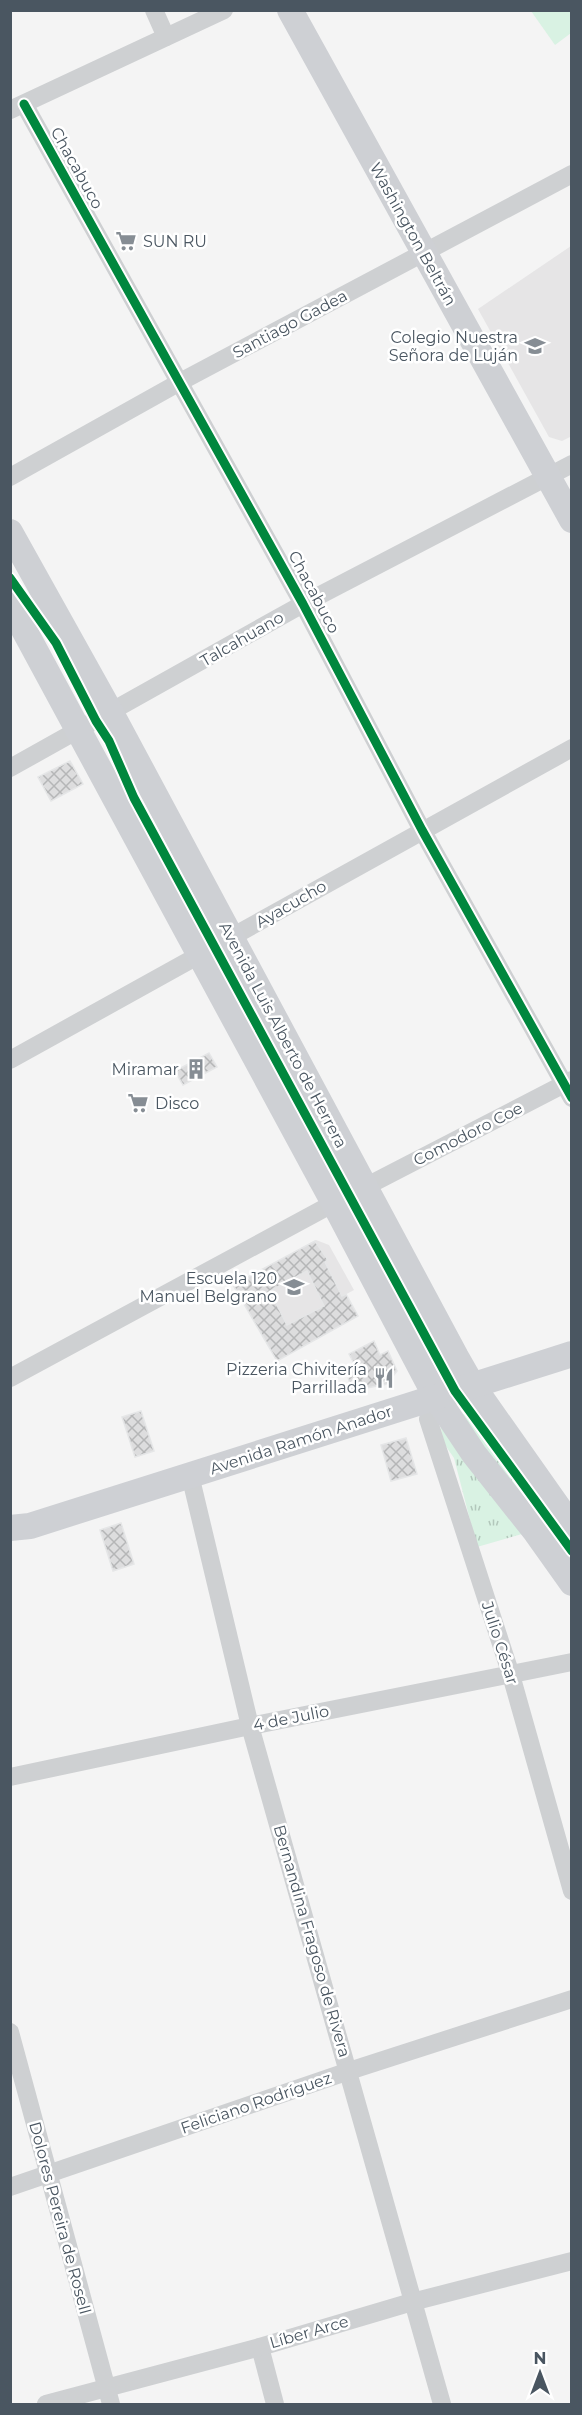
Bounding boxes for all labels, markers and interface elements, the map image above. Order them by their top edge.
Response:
street label: Chacabuco [47,124,107,212]
street label: Washington Beltrán [366,159,460,309]
supermarket icon: SUN RU [114,229,138,253]
place label: SUN RU [143,232,207,251]
street label: Santiago Gadea [229,286,351,362]
place label: Colegio Nuestra Señora de Luján [389,328,518,365]
school or university icon: Colegio Nuestra Señora de Luján [523,334,547,358]
street label: Chacabuco [284,548,344,636]
street label: Talcahuano [197,608,287,670]
street label: Ayacucho [252,876,330,932]
street label: Avenida Luis Alberto de Herrera [215,919,351,1151]
building icon: Miramar [184,1057,208,1081]
place label: Miramar [111,1060,179,1079]
supermarket icon: Disco [126,1091,150,1115]
place label: Disco [155,1094,199,1113]
street label: Comodoro Coe [410,1098,526,1170]
place label: Escuela 120 Manuel Belgrano [140,1269,277,1306]
school or university icon: Escuela 120 Manuel Belgrano [282,1275,306,1299]
place label: Pizzeria Chivitería Parrillada [226,1360,367,1397]
restaurant icon: Pizzeria Chivitería Parrillada [372,1366,396,1390]
street label: Avenida Ramón Anador [207,1401,395,1479]
street label: Julio César [477,1598,522,1687]
street label: 4 de Julio [251,1701,331,1735]
street label: Bernandina Fragoso de Rivera [270,1823,354,2059]
street label: Feliciano Rodríguez [178,2068,334,2138]
street label: Dolores Pereira de Rosell [25,2120,95,2316]
street label: Líber Arce [267,2312,351,2352]
north arrow [510,2343,570,2403]
text: N [534,2349,546,2368]

